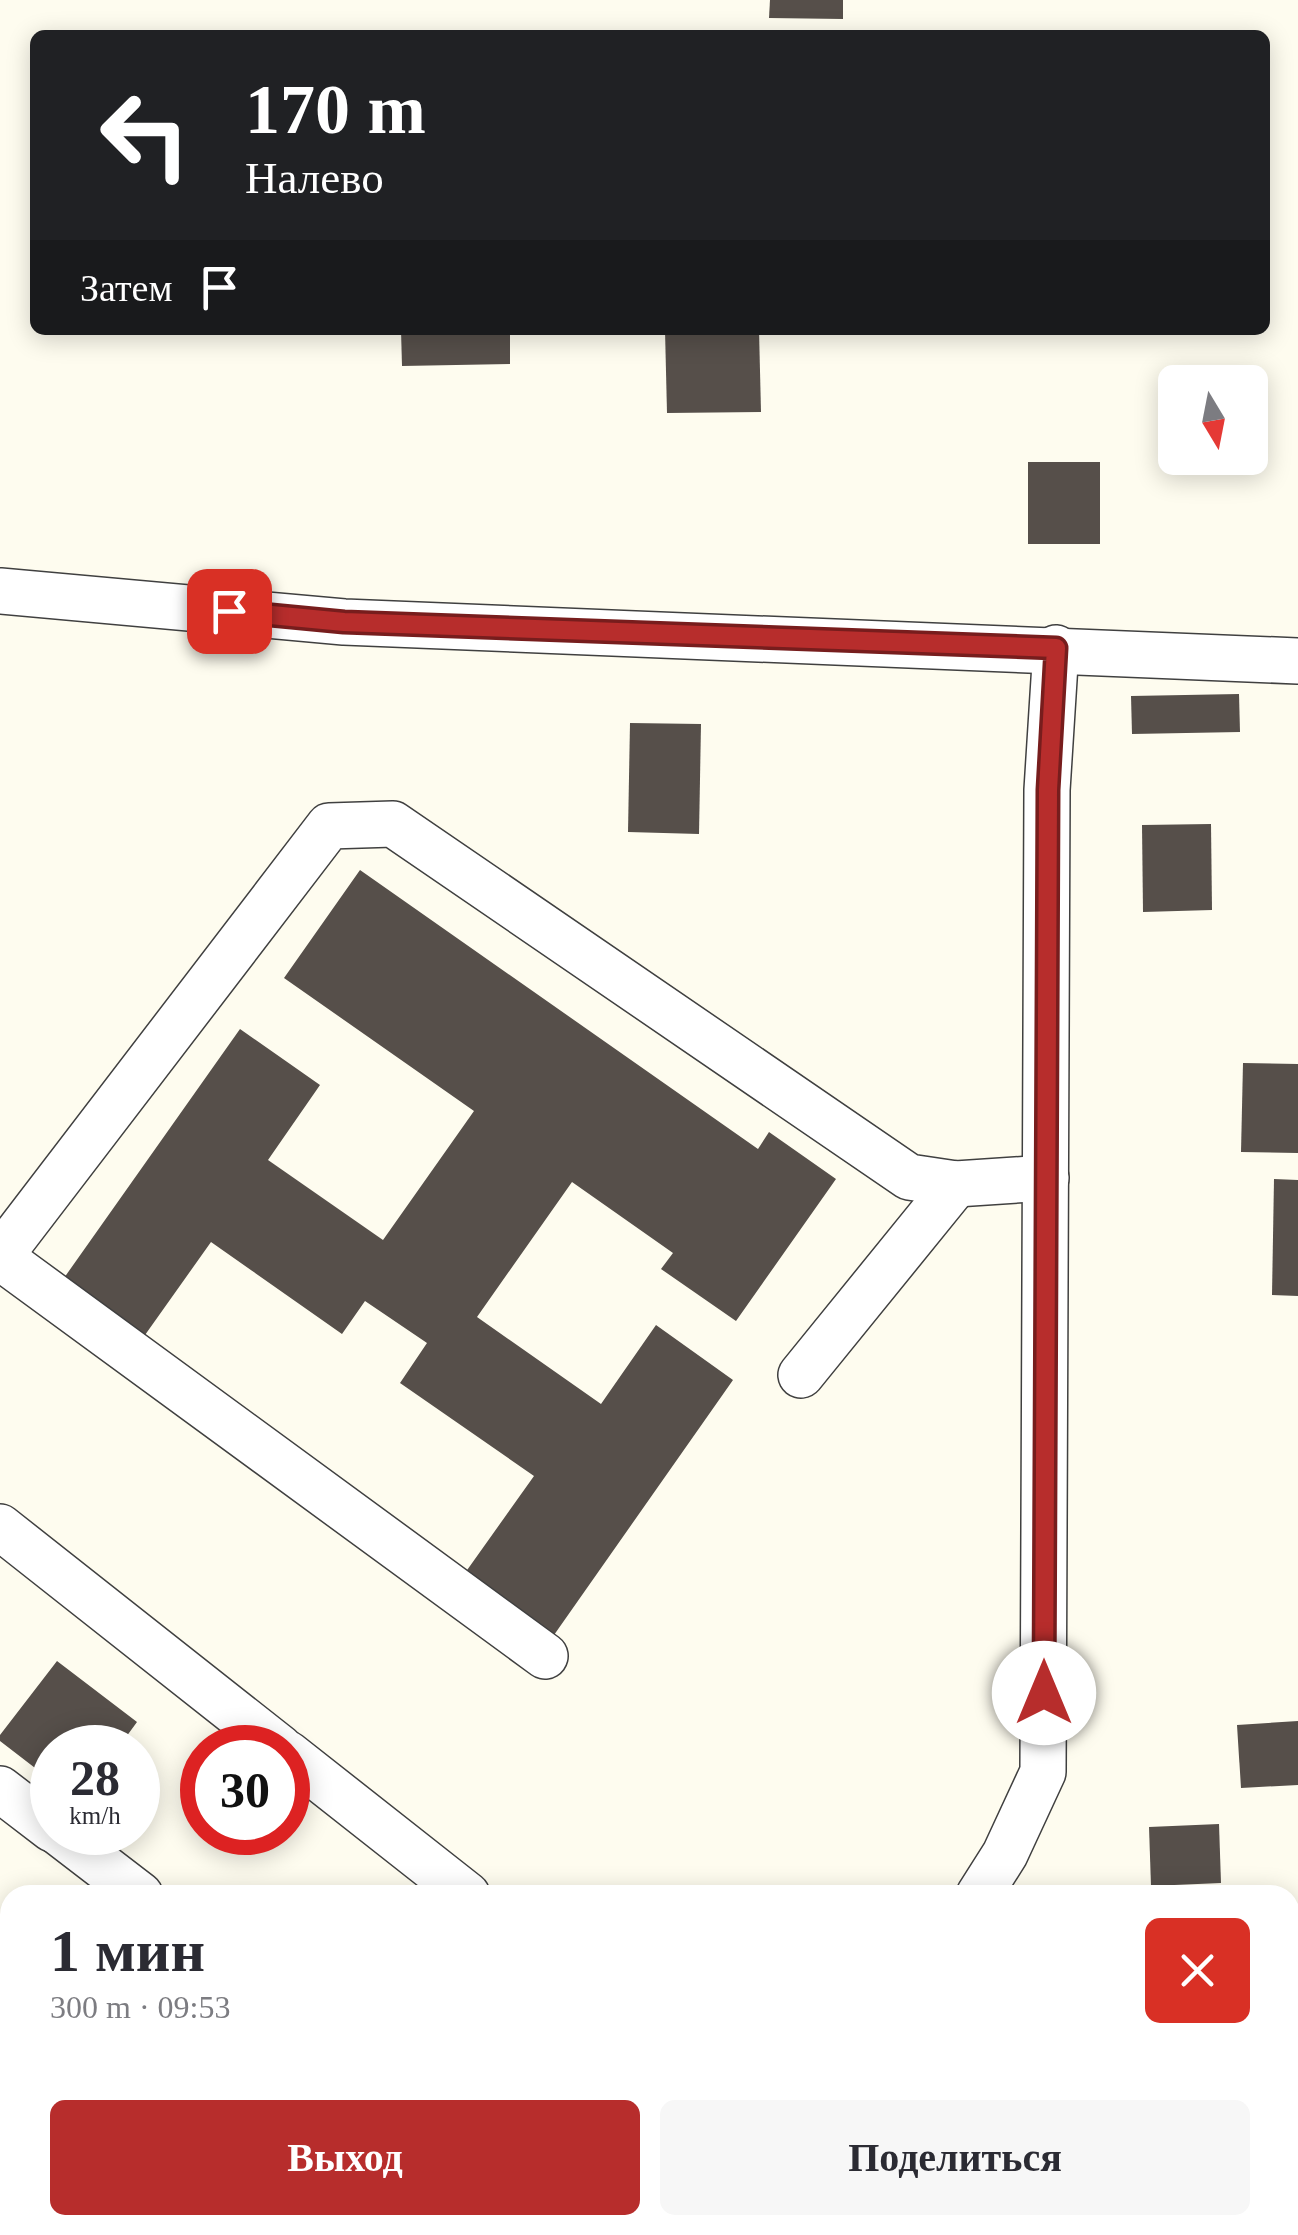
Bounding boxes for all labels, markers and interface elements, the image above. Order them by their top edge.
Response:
icon: left [80,70,210,200]
text: 170 m [245,71,426,148]
text: Налево [245,153,384,203]
icon: arrive [192,260,247,315]
text: Затем [80,267,172,309]
north arrow [1158,365,1268,475]
map controls [1158,365,1268,475]
pin [187,569,272,654]
icon: arrive [202,584,257,639]
position arrow [992,1641,1096,1745]
speed limit sign: 30 [180,1725,310,1855]
text: 28 [70,1750,120,1806]
text: km/h [69,1802,121,1829]
text: 1 мин [50,1918,205,1984]
button: close [1145,1918,1250,2023]
text: 300 m · 09:53 [50,1989,230,2025]
button: Выход [50,2100,640,2215]
button: Поделиться [660,2100,1250,2215]

